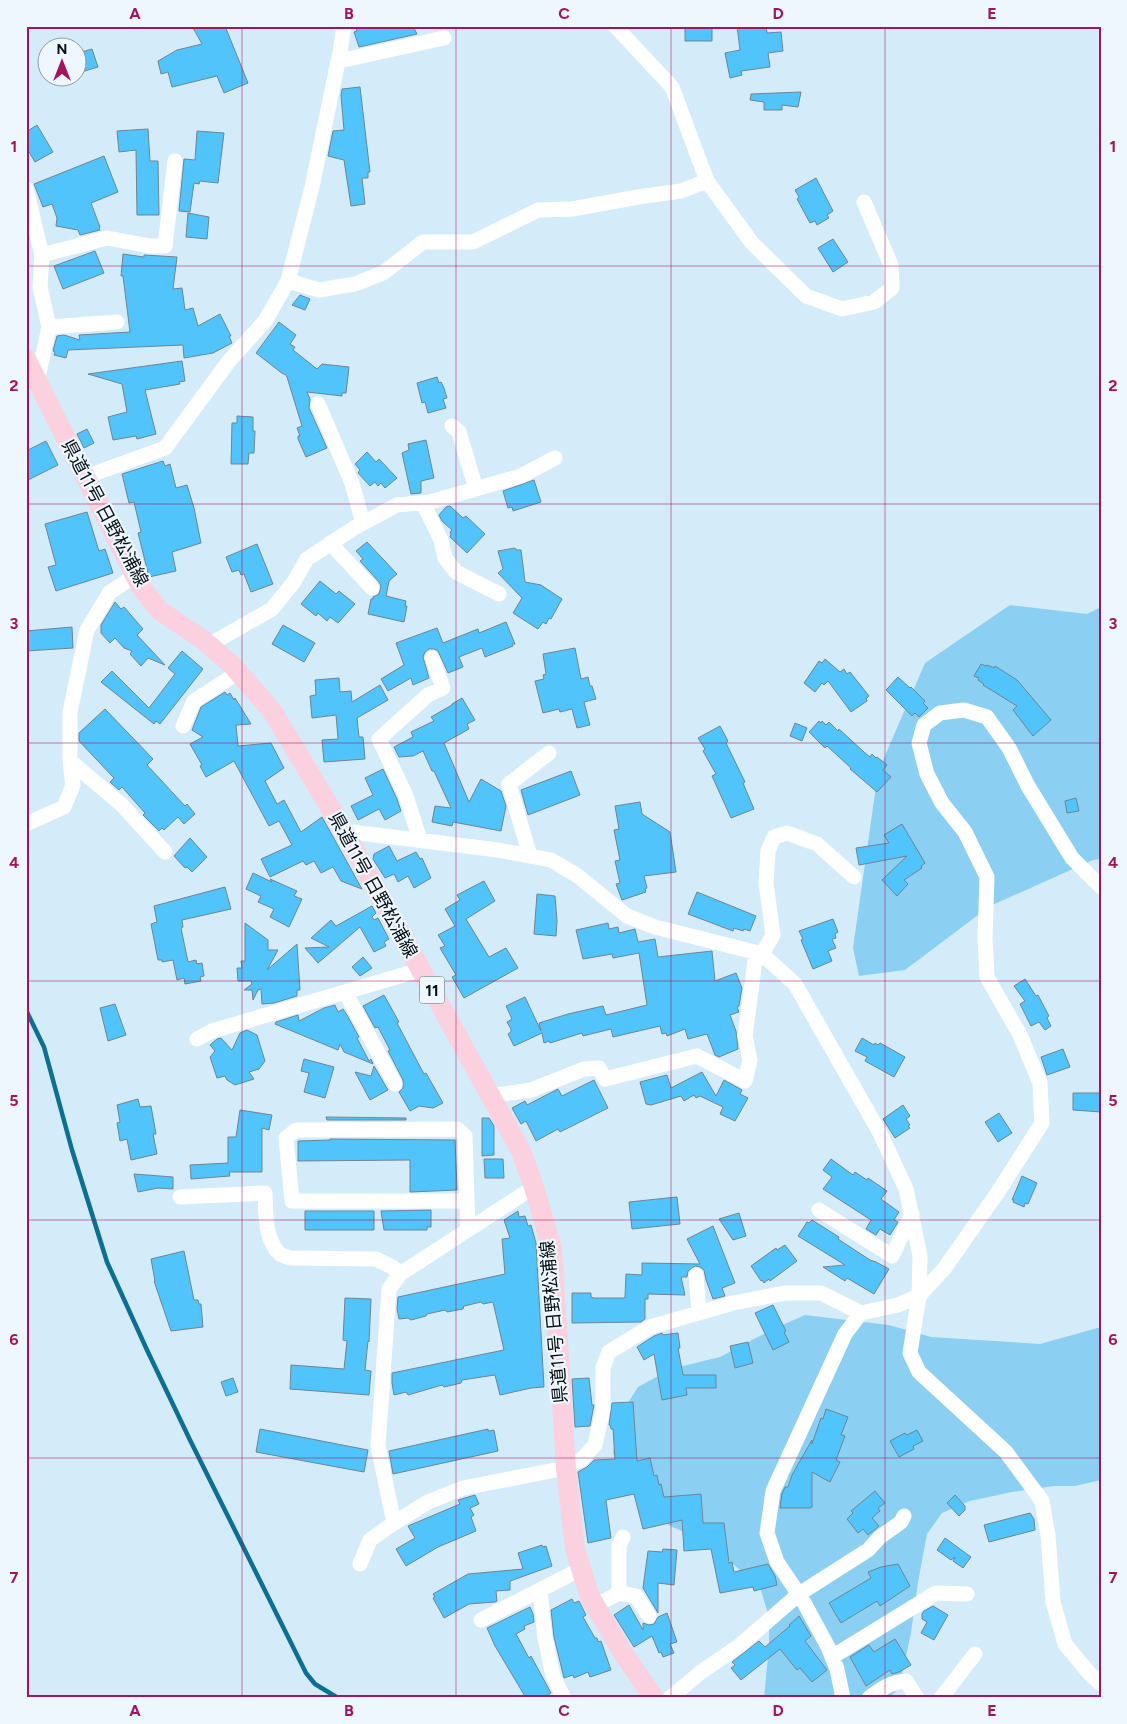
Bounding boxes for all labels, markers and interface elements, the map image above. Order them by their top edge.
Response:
text: A [129,4,141,23]
text: B [344,4,354,23]
text: C [558,4,570,23]
text: D [772,4,784,23]
text: E [987,4,997,23]
north arrow [38,38,88,88]
text: N [57,41,67,58]
text: 1 [11,137,17,156]
text: 1 [1110,137,1116,156]
text: 2 [9,376,19,395]
text: 2 [1108,376,1118,395]
street label: 県道11号 日野松浦線 [57,436,153,590]
text: 3 [10,614,19,633]
text: 3 [1109,614,1118,633]
street label: 県道11号 日野松浦線 [324,808,422,962]
text: 4 [9,853,19,872]
text: 4 [1108,853,1118,872]
road number: 11 [420,976,444,1004]
text: 5 [9,1091,19,1110]
text: 5 [1108,1091,1118,1110]
street label: 県道11号 日野松浦線 [536,1240,572,1404]
text: 6 [9,1330,19,1349]
text: 6 [1108,1330,1118,1349]
text: 7 [10,1568,19,1587]
text: 7 [1109,1568,1118,1587]
text: A [129,1701,141,1720]
text: B [344,1701,354,1720]
text: C [558,1701,570,1720]
text: D [772,1701,784,1720]
text: E [987,1701,997,1720]

